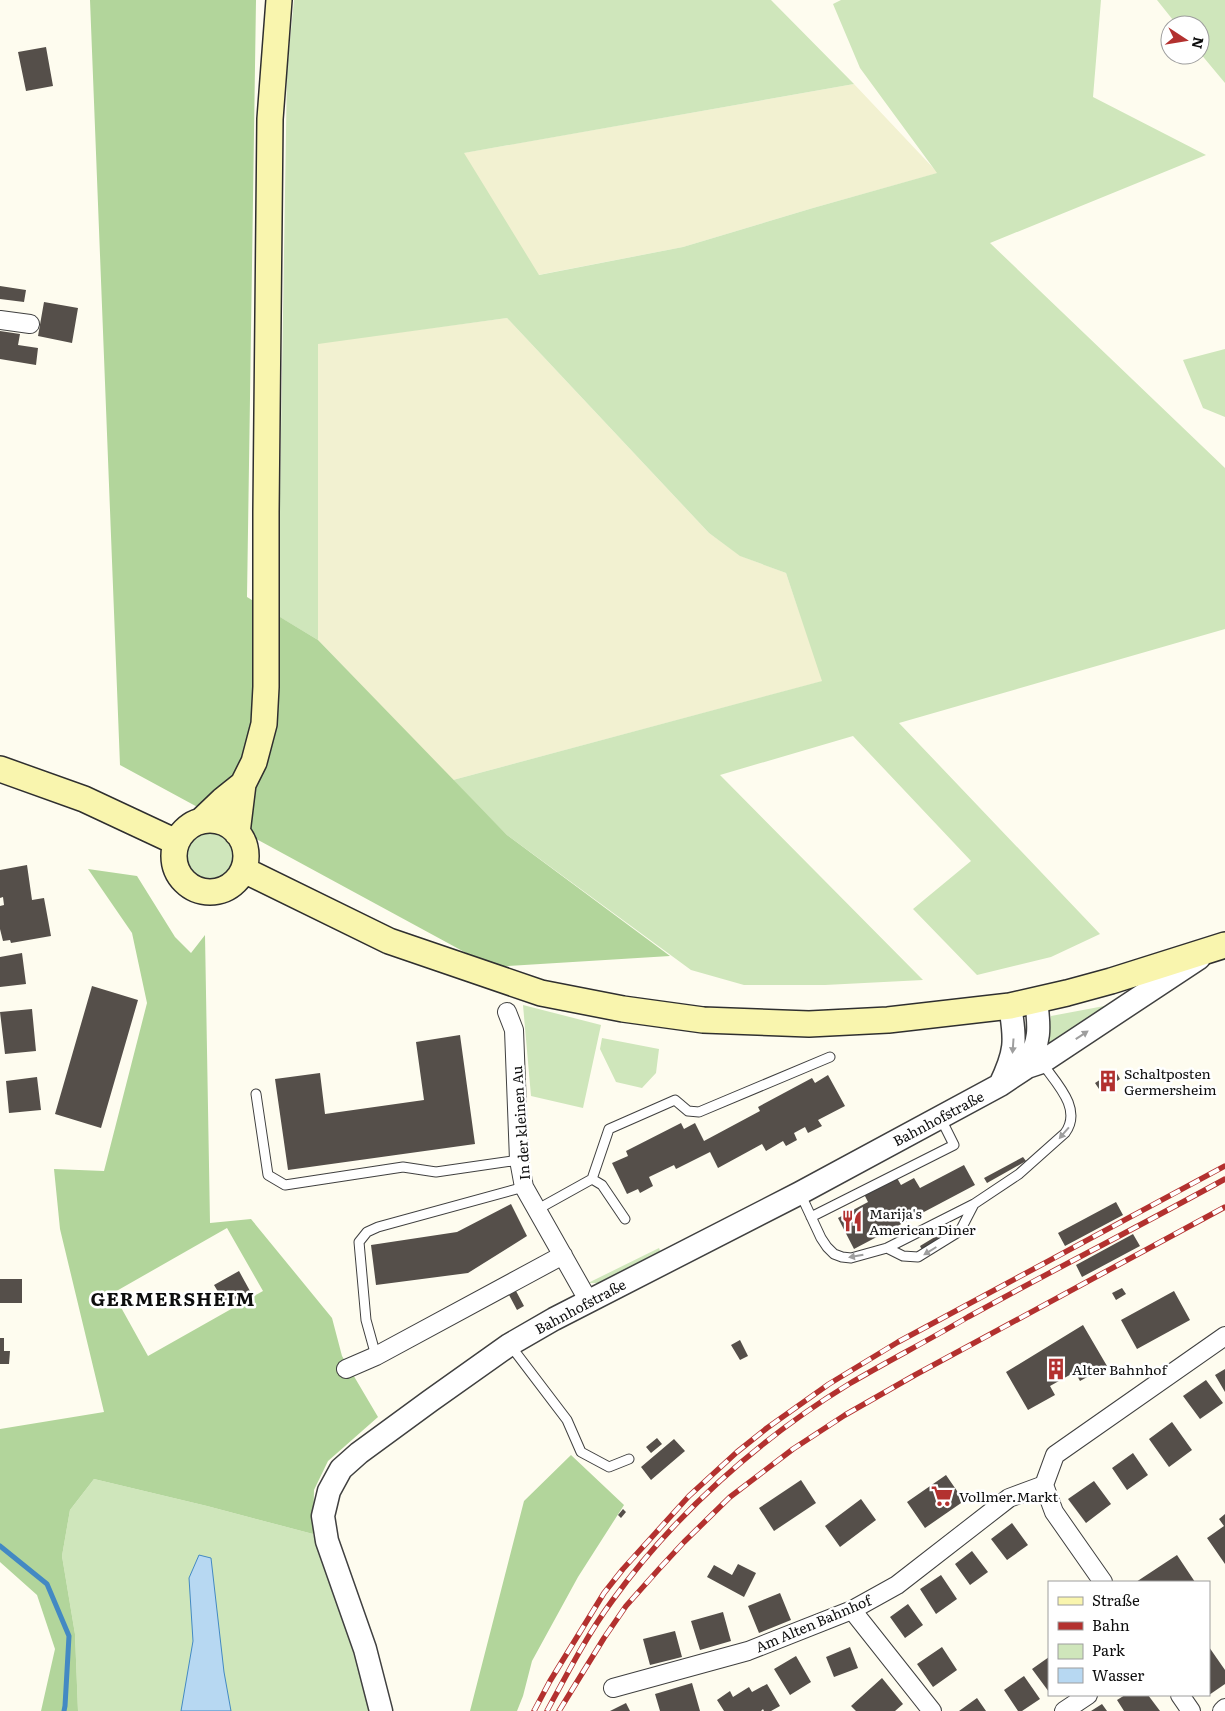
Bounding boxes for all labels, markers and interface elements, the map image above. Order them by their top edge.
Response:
north arrow [1160,15,1210,65]
text: N [1188,35,1210,51]
one-way arrow [1076,1031,1089,1040]
one-way arrow [1009,1039,1017,1055]
place label: Schaltposten Germersheim [1124,1063,1217,1099]
street label: In der kleinen Au [506,1065,534,1181]
building icon: Schaltposten Germersheim [1095,1068,1121,1094]
street label: Bahnhofstraße [889,1086,987,1150]
one-way arrow [1059,1127,1070,1140]
place label: Marija's American Diner [869,1203,976,1239]
restaurant icon: Marija's American Diner [839,1208,865,1234]
one-way arrow [923,1246,936,1255]
one-way arrow [847,1252,863,1260]
street label: Bahnhofstraße [531,1274,629,1338]
district label: GERMERSHEIM [91,1284,255,1312]
building icon: Alter Bahnhof [1043,1356,1069,1382]
place label: Alter Bahnhof [1072,1359,1169,1379]
supermarket icon: Vollmer.Markt [929,1483,955,1509]
place label: Vollmer.Markt [959,1486,1058,1506]
legend [1048,1581,1210,1696]
text: Straße [1092,1588,1140,1611]
street label: Am Alten Bahnhof [752,1589,875,1656]
text: Bahn [1092,1613,1130,1636]
text: Park [1092,1638,1126,1661]
text: Wasser [1092,1663,1144,1686]

